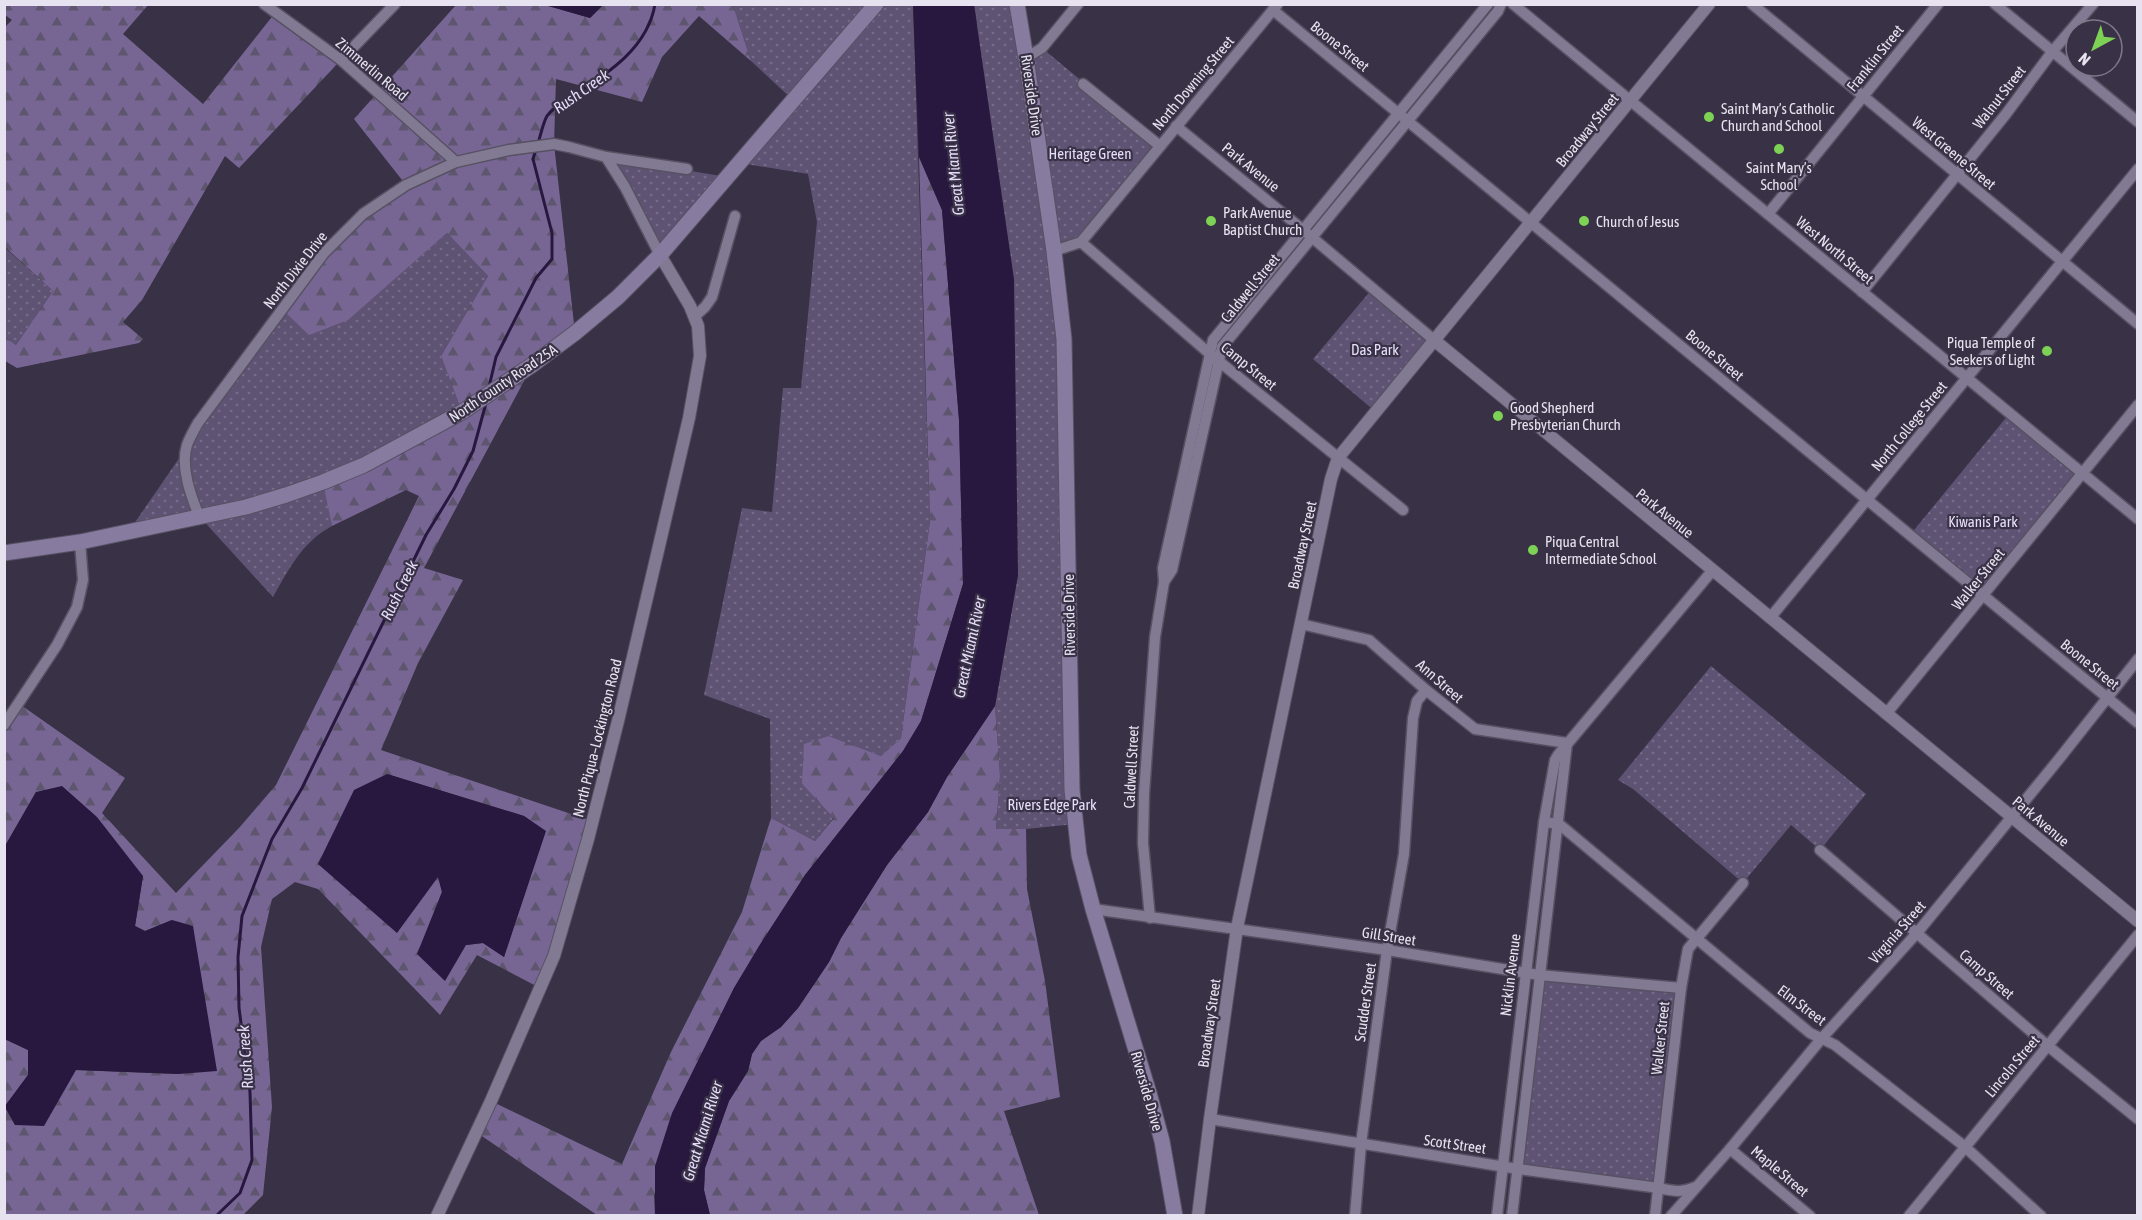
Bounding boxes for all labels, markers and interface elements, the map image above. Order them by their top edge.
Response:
street label: Boone Street [1307,17,1373,75]
north arrow [2064,18,2124,78]
street label: Franklin Street [1843,21,1907,95]
street label: North Downing Street [1149,33,1237,133]
street label: Zimmerlin Road [333,34,411,104]
text: N [2075,49,2094,69]
street label: Riverside Drive [1018,53,1046,137]
street label: Walnut Street [1969,62,2029,132]
water label: Rush Creek [550,65,613,117]
street label: Broadway Street [1552,90,1622,170]
place label: Saint Mary’s Catholic Church and School [1721,100,1835,134]
water label: Great Miami River [939,110,967,216]
marker: Saint Mary’s Catholic Church and School [1702,110,1716,124]
street label: West Greene Street [1909,113,1999,193]
street label: Park Avenue [1219,139,1283,195]
marker: Saint Mary’s School [1772,142,1786,156]
park label: Heritage Green [1049,145,1131,162]
place label: Saint Mary’s School [1746,159,1812,193]
place label: Park Avenue Baptist Church [1223,204,1302,238]
place label: Church of Jesus [1596,213,1679,230]
street label: West North Street [1793,213,1877,287]
marker: Park Avenue Baptist Church [1204,214,1218,228]
marker: Church of Jesus [1577,214,1591,228]
street label: North Dixie Drive [260,228,330,312]
street label: Caldwell Street [1217,250,1283,326]
street label: Boone Street [1683,326,1747,384]
place label: Piqua Temple of Seekers of Light [1947,334,2035,368]
street label: Camp Street [1218,338,1280,394]
street label: North County Road 25A [446,340,561,426]
park label: Das Park [1351,341,1399,358]
marker: Piqua Temple of Seekers of Light [2040,344,2054,358]
street label: North College Street [1868,378,1950,474]
place label: Good Shepherd Presbyterian Church [1510,399,1621,433]
marker: Good Shepherd Presbyterian Church [1491,409,1505,423]
street label: Park Avenue [1633,485,1697,541]
street label: Broadway Street [1284,499,1320,591]
park label: Kiwanis Park [1948,513,2018,530]
place label: Piqua Central Intermediate School [1545,533,1657,567]
marker: Piqua Central Intermediate School [1526,543,1540,557]
street label: Walker Street [1948,545,2008,613]
water label: Rush Creek [377,556,422,623]
street label: Riverside Drive [1060,574,1078,656]
water label: Great Miami River [949,593,989,699]
street label: Boone Street [2057,635,2123,693]
street label: Ann Street [1413,656,1467,706]
street label: North Piqua–Lockington Road [569,657,625,819]
street label: Caldwell Street [1120,725,1142,809]
street label: Park Avenue [2009,792,2073,850]
park label: Rivers Edge Park [1007,796,1097,813]
street label: Virginia Street [1865,897,1929,967]
street label: Gill Street [1361,923,1417,949]
street label: Nicklin Avenue [1497,933,1524,1017]
street label: Camp Street [1956,946,2018,1002]
street label: Scudder Street [1351,961,1379,1043]
street label: Broadway Street [1194,977,1224,1069]
street label: Elm Street [1774,981,1830,1029]
street label: Walker Street [1648,1000,1672,1076]
water label: Rush Creek [234,1023,256,1090]
street label: Lincoln Street [1981,1032,2043,1100]
street label: Riverside Drive [1128,1049,1167,1133]
water label: Great Miami River [678,1078,726,1183]
street label: Scott Street [1423,1131,1487,1157]
street label: Maple Street [1748,1142,1812,1200]

